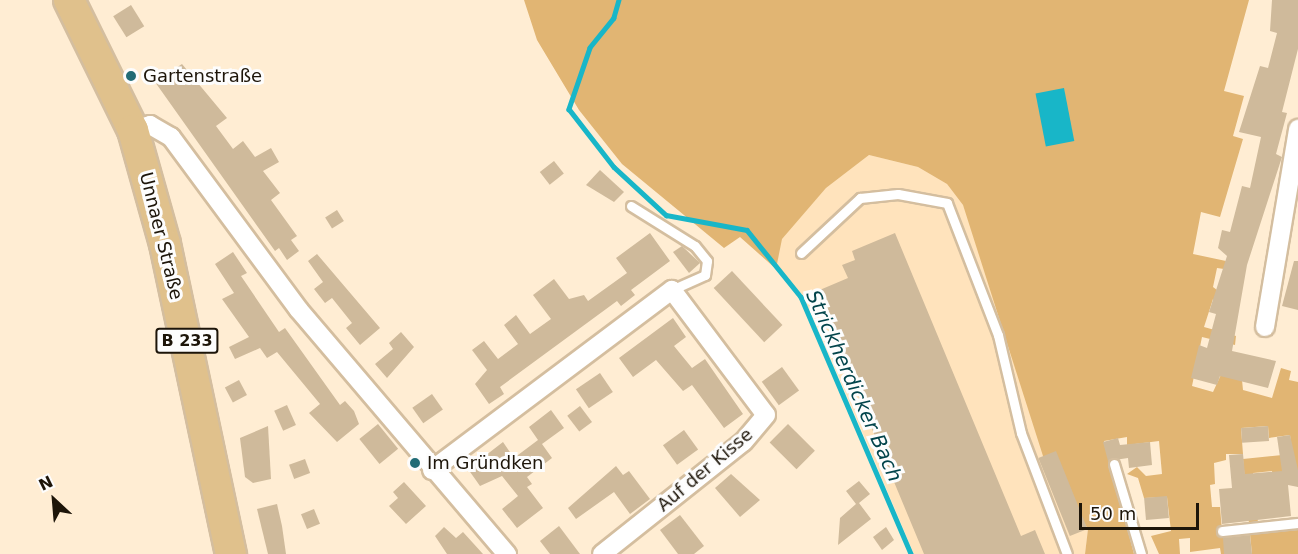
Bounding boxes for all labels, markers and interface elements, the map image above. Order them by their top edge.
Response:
place label: Gartenstraße [143,65,262,87]
marker: Gartenstraße [124,69,138,83]
street label: Unnaer Straße [135,170,187,302]
water label: Strickherdicker Bach [801,286,907,486]
road number: B 233 [154,328,220,354]
street label: Auf der Kisse [653,424,757,516]
place label: Im Gründken [427,452,543,474]
marker: Im Gründken [408,456,422,470]
north arrow [24,470,84,530]
text: N [36,472,56,495]
scale bar [1082,491,1202,529]
text: 50 m [1090,503,1136,524]

